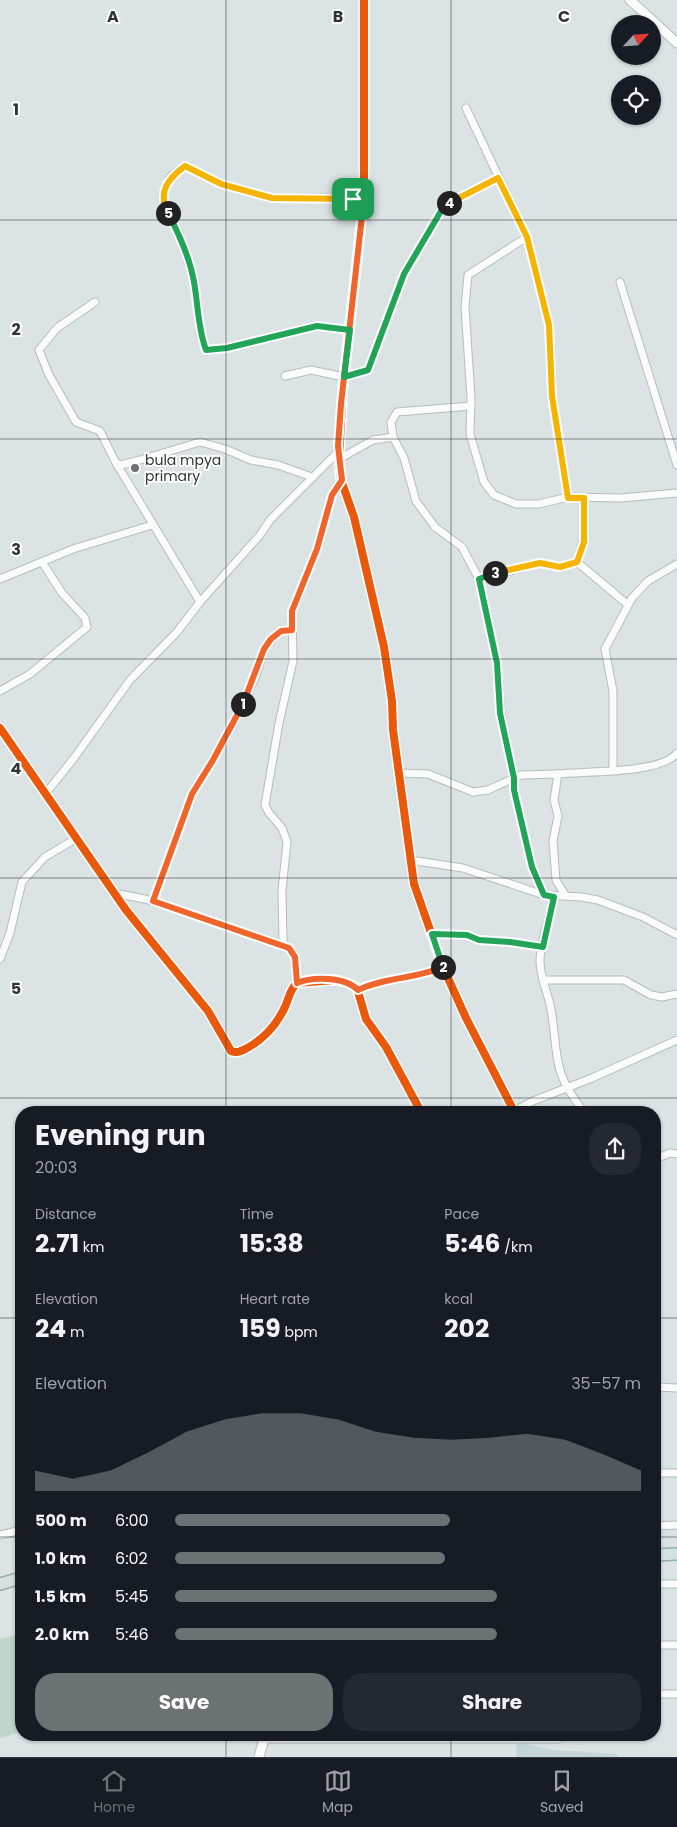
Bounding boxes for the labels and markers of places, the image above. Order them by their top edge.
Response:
pin [332,178,374,220]
pin: 4 [436,190,462,216]
pin: 5 [156,200,180,226]
place label: bula mpya primary [145,450,221,486]
marker: bula mpya primary [129,462,141,474]
pin: 3 [482,560,508,586]
pin: 1 [230,692,256,716]
pin: 2 [430,954,456,980]

